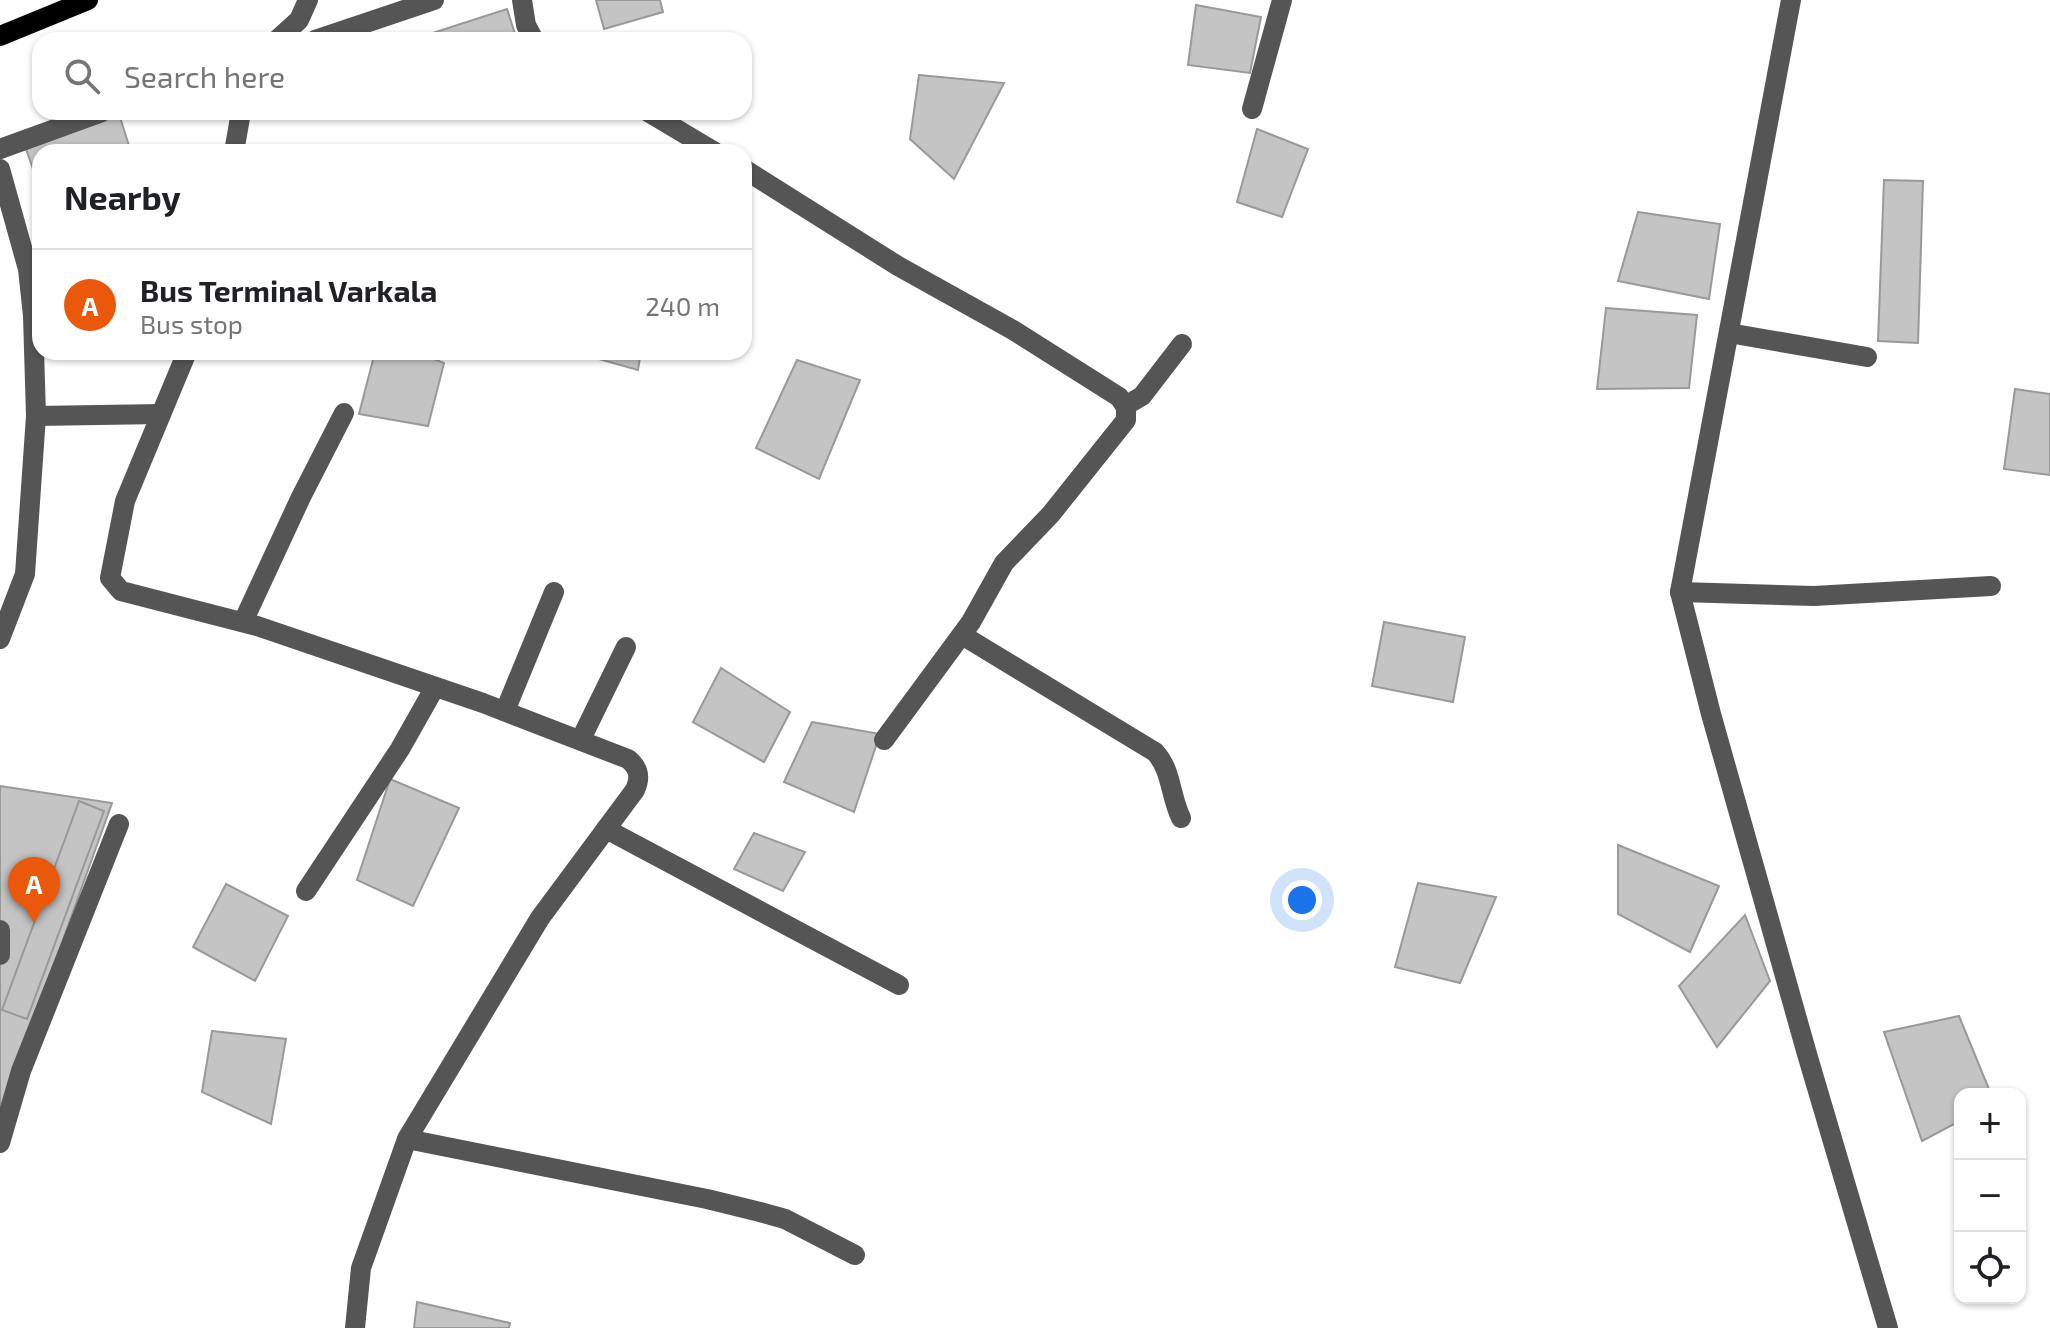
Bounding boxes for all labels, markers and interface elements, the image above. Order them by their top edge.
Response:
search box [32,32,752,120]
icon: search [60,54,104,98]
text: Search here [124,58,285,94]
text: Nearby [64,176,181,217]
text: Bus Terminal Varkala [140,272,437,308]
text: A [82,290,98,321]
text: 240 m [645,290,720,321]
text: Bus stop [140,308,243,339]
pin: A [8,857,60,923]
your location [1282,880,1322,920]
map controls [1954,1088,2026,1304]
button: + [1954,1088,2026,1160]
button: − [1954,1160,2026,1232]
button: locate [1954,1232,2026,1304]

